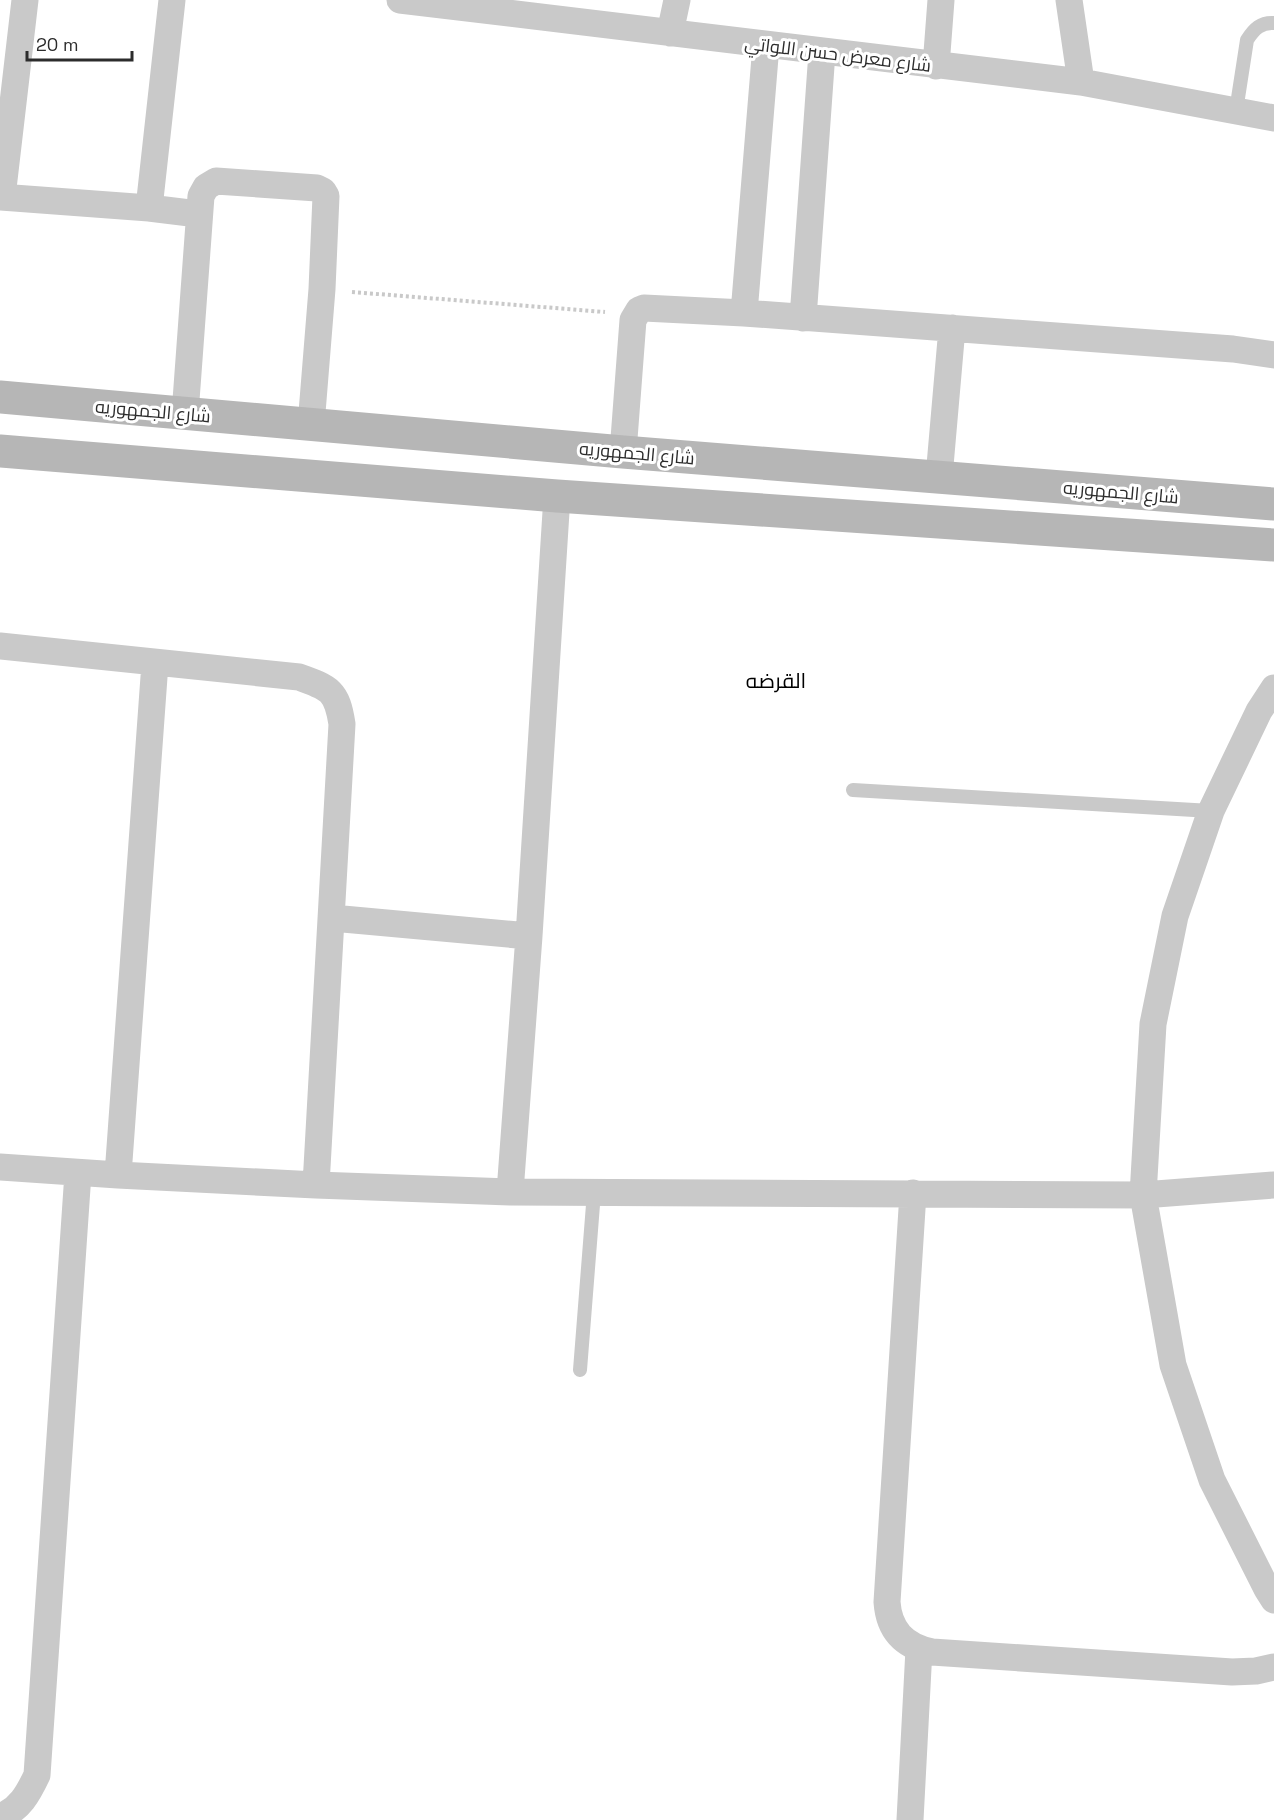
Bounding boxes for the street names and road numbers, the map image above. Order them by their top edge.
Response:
street label: شارع معرض حسن اللواتي [743,31,933,80]
street label: شارع الجمهوريه [94,394,212,429]
street label: شارع الجمهوريه [578,436,696,471]
street label: شارع الجمهوريه [1062,475,1180,510]

